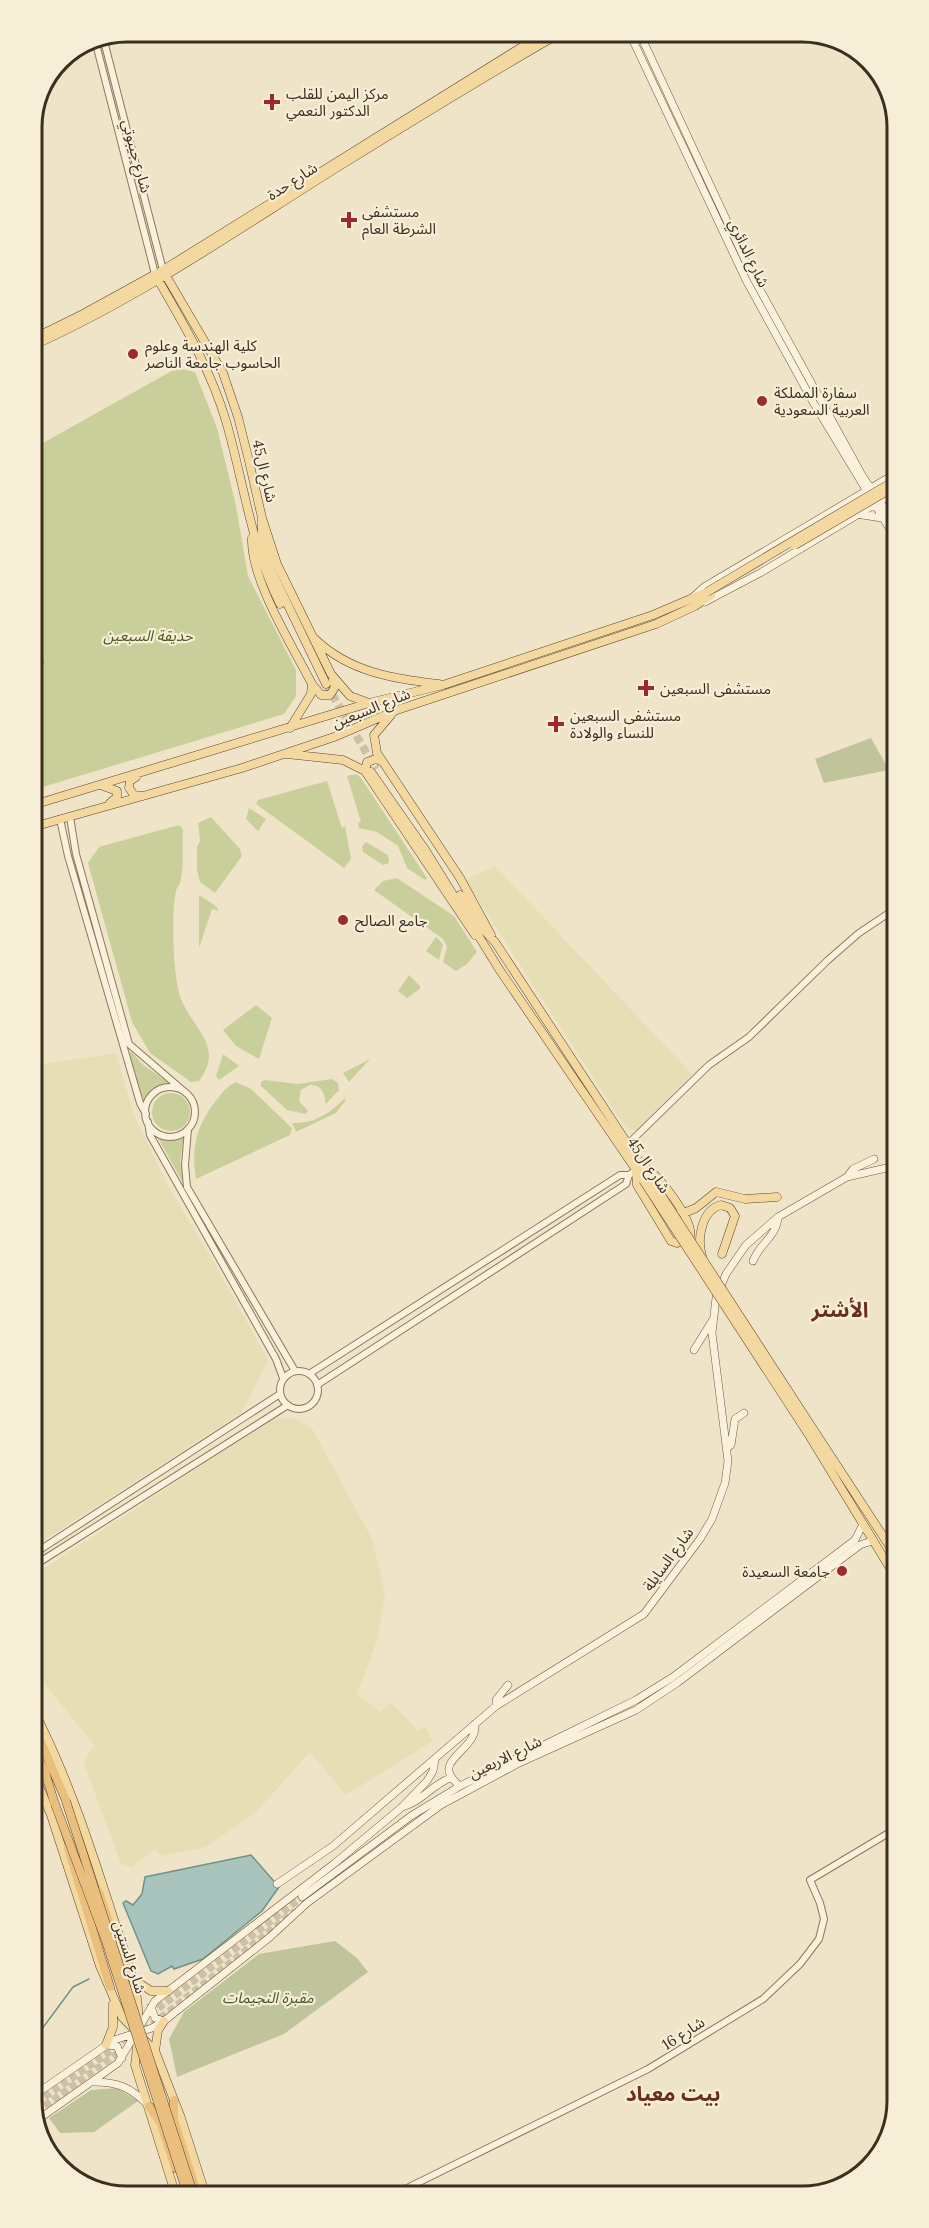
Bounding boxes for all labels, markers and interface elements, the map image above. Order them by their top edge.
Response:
place label: مركز اليمن للقلب الدكتور النعمي [286,84,389,122]
marker: مركز اليمن للقلب الدكتور النعمي [263,93,281,111]
street label: شارع جيبوتي [115,117,156,196]
street label: شارع حدة [263,158,323,207]
place label: مستشفى الشرطة العام [362,202,436,240]
marker: مستشفى الشرطة العام [340,211,358,229]
street label: شارع الدائري [722,216,774,292]
place label: كلية الهندسة وعلوم الحاسوب جامعة الناصر [144,336,281,372]
marker: كلية الهندسة وعلوم الحاسوب جامعة الناصر [126,347,140,361]
place label: سفارة المملكة العربية السعودية [774,383,870,419]
marker: سفارة المملكة العربية السعودية [755,394,769,408]
street label: شارع ال45 [246,438,281,505]
park label: حديقة السبعين [103,626,193,645]
marker: مستشفى السبعين [637,679,655,697]
place label: مستشفى السبعين [660,679,771,698]
street label: شارع السبعين [329,684,414,735]
place label: مستشفى السبعين للنساء والولادة [570,706,681,742]
marker: مستشفى السبعين للنساء والولادة [547,715,565,733]
place label: جامع الصالح [355,911,428,933]
marker: جامع الصالح [336,913,350,927]
street label: شارع ال45 [621,1133,675,1199]
district label: الأشتر [811,1296,869,1323]
street label: شارع السايلة [639,1523,700,1596]
place label: جامعة السعيدة [742,1562,830,1581]
marker: جامعة السعيدة [835,1564,849,1578]
street label: شارع الاربعين [465,1731,546,1786]
street label: شارع الستين [106,1918,151,1997]
park label: مقبرة النجيمات [222,1988,314,2007]
street label: شارع 16 [658,2012,710,2056]
district label: بيت معياد [626,2080,720,2107]

